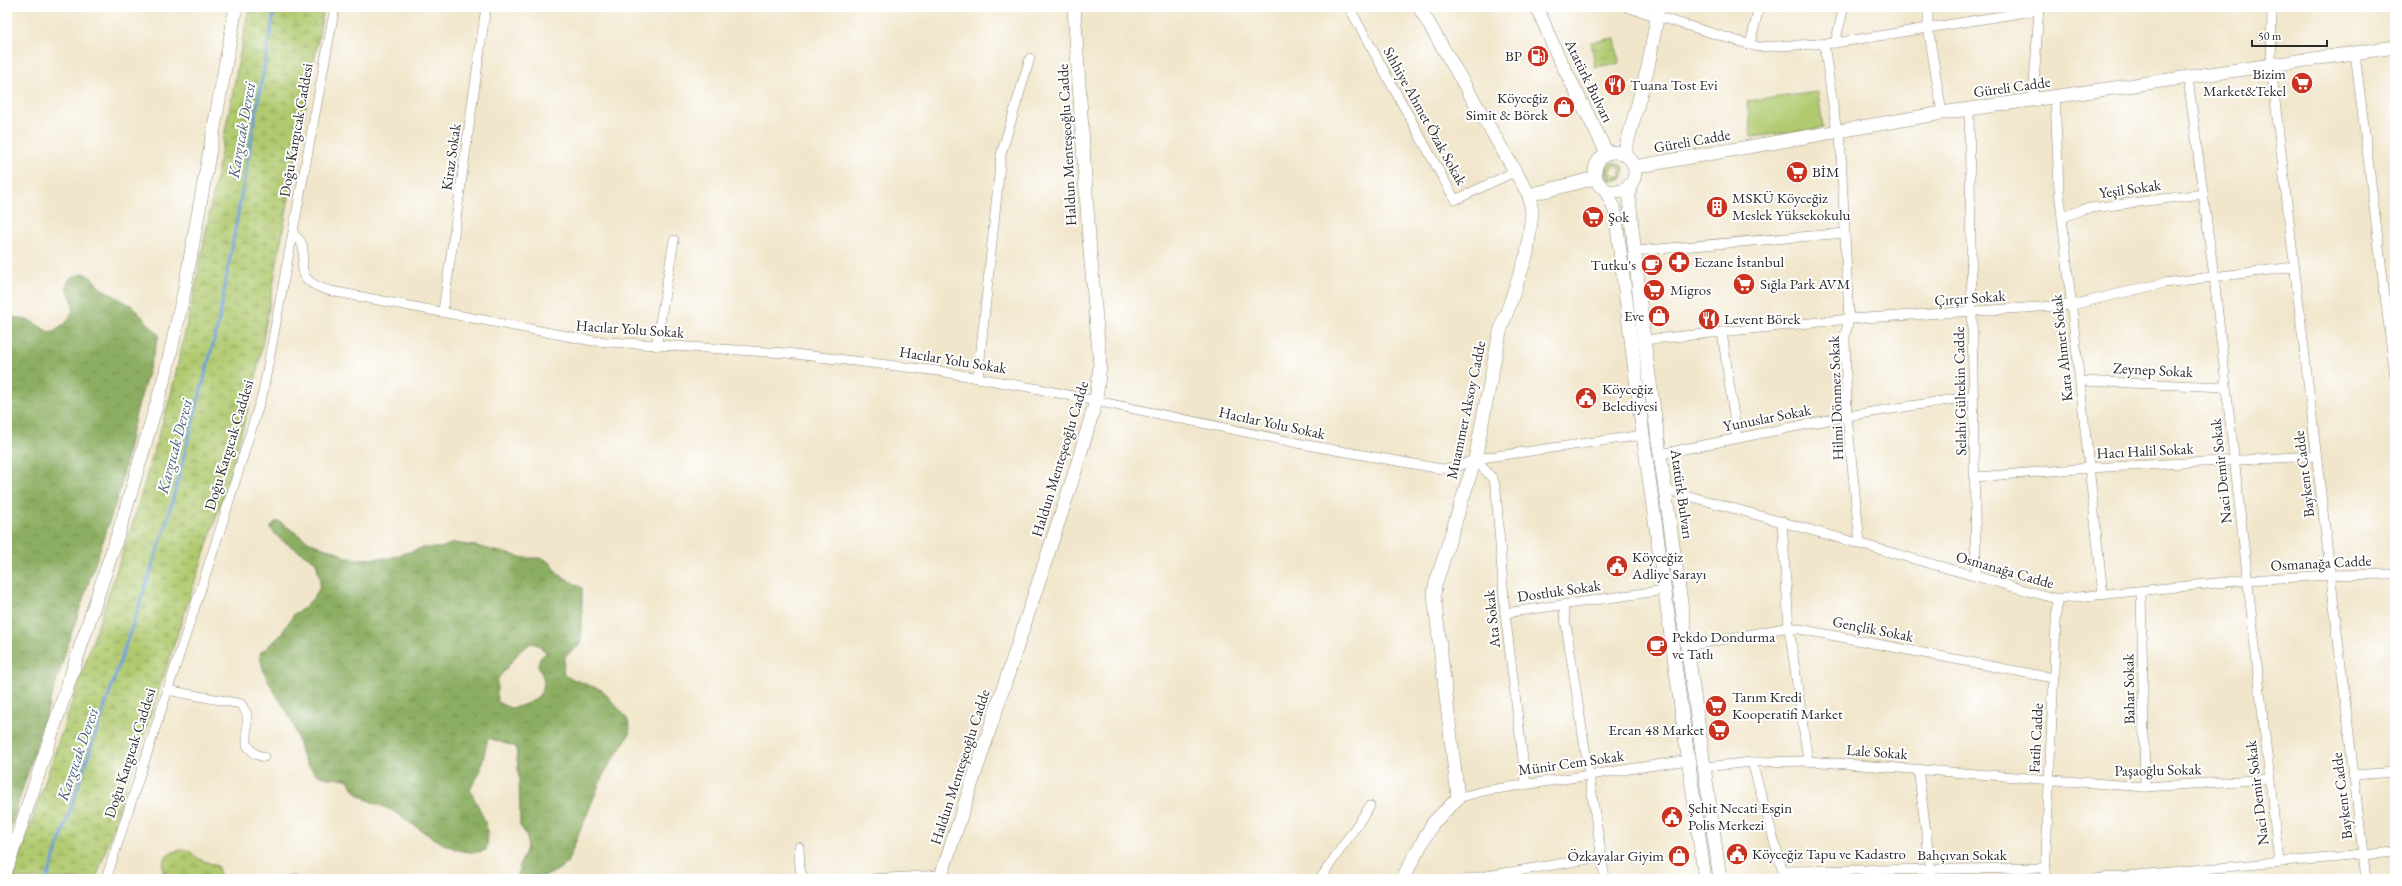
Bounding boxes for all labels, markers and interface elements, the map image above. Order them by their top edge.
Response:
scale bar [2252,22,2327,48]
text: 50 m [2258,28,2282,44]
street label: Atatürk Bulvarı [1561,35,1618,126]
street label: Sıhhiye Ahmet Özak Sokak [1379,43,1472,189]
fuel station icon: BP [1525,43,1551,69]
place label: BP [1505,46,1522,65]
street label: Doğu Kargıcak Caddesi [274,61,317,198]
street label: Haldun Menteşeoğlu Cadde [1053,63,1080,227]
place label: Bizim Market&Tekel [2203,64,2286,100]
supermarket icon: Bizim Market&Tekel [2289,70,2315,96]
restaurant icon: Tuana Tost Evi [1602,72,1628,98]
street label: Güreli Cadde [1972,72,2052,101]
place label: Tuana Tost Evi [1630,75,1718,94]
water label: Kargıcak Deresi [223,79,260,181]
place label: Köyceğiz Simit & Börek [1466,88,1549,124]
shop icon: Köyceğiz Simit & Börek [1551,94,1577,120]
street label: Kiraz Sokak [436,121,465,192]
street label: Güreli Cadde [1652,124,1732,157]
supermarket icon: BİM [1784,159,1810,185]
place label: BİM [1812,162,1839,181]
street label: Yeşil Sokak [2098,175,2163,202]
place label: MSKÜ Köyceğiz Meslek Yüksekokulu [1732,188,1850,224]
building icon: MSKÜ Köyceğiz Meslek Yüksekokulu [1704,194,1730,220]
supermarket icon: Şok [1580,204,1606,230]
place label: Şok [1608,207,1630,226]
pharmacy icon: Eczane İstanbul [1666,249,1692,275]
cafe icon: Tutku's [1639,252,1665,278]
place label: Eczane İstanbul [1694,252,1784,271]
place label: Tutku's [1591,255,1636,274]
supermarket icon: Sığla Park AVM [1731,271,1757,297]
place label: Sığla Park AVM [1760,274,1850,293]
supermarket icon: Migros [1641,277,1667,303]
place label: Migros [1670,280,1711,299]
street label: Çırçır Sokak [1934,285,2007,309]
street label: Kara Ahmet Sokak [2046,293,2077,403]
shop icon: Eve [1646,303,1672,329]
place label: Eve [1624,306,1644,325]
restaurant icon: Levent Börek [1696,306,1722,332]
place label: Levent Börek [1724,309,1801,328]
street label: Hacılar Yolu Sokak [575,315,686,342]
street label: Selahi Gültekin Cadde [1949,326,1970,456]
street label: Hilmi Dönmez Sokak [1824,334,1847,461]
street label: Muammer Aksoy Cadde [1442,339,1490,481]
street label: Hacılar Yolu Sokak [898,342,1009,378]
street label: Zeynep Sokak [2112,358,2195,381]
street label: Doğu Kargıcak Caddesi [200,377,258,513]
street label: Haldun Menteşeoğlu Cadde [1027,378,1092,539]
place label: Köyceğiz Belediyesi [1602,379,1658,415]
public building icon: Köyceğiz Belediyesi [1573,385,1599,411]
water label: Kargıcak Deresi [152,395,198,497]
street label: Yunuslar Sokak [1721,400,1813,435]
street label: Hacılar Yolu Sokak [1217,402,1328,443]
street label: Naci Demir Sokak [2205,417,2235,524]
street label: Baykent Cadde [2289,429,2318,519]
street label: Hacı Halil Sokak [2096,438,2195,463]
street label: Atatürk Bulvarı [1667,447,1698,540]
street label: Osmanağa Cadde [1954,546,2056,593]
place label: Köyceğiz Adliye Sarayı [1631,547,1707,583]
street label: Osmanağa Cadde [2270,550,2372,575]
public building icon: Köyceğiz Adliye Sarayı [1604,553,1630,579]
street label: Dostluk Sokak [1516,575,1603,606]
street label: Ata Sokak [1479,588,1504,650]
street label: Gençlik Sokak [1831,611,1916,646]
place label: Pekdo Dondurma ve Tatlı [1672,627,1775,663]
cafe icon: Pekdo Dondurma ve Tatlı [1644,633,1670,659]
street label: Bahar Sokak [2118,653,2139,725]
street label: Doğu Kargıcak Caddesi [100,685,160,820]
street label: Haldun Menteşeoğlu Cadde [925,687,994,847]
place label: Tarım Kredi Kooperatifi Market [1732,687,1843,723]
supermarket icon: Tarım Kredi Kooperatifi Market [1703,693,1729,719]
street label: Fatih Cadde [2024,702,2047,773]
water label: Kargıcak Deresi [51,704,104,804]
supermarket icon: Ercan 48 Market [1706,717,1732,743]
place label: Ercan 48 Market [1609,720,1704,739]
street label: Naci Demir Sokak [2241,739,2272,847]
street label: Lale Sokak [1846,740,1909,763]
street label: Münir Cem Sokak [1517,746,1626,779]
street label: Baykent Cadde [2327,751,2356,841]
street label: Paşaoğlu Sokak [2114,759,2203,780]
place label: Şehit Necati Esgin Polis Merkezi [1688,798,1792,834]
public building icon: Şehit Necati Esgin Polis Merkezi [1659,804,1685,830]
public building icon: Köyceğiz Tapu ve Kadastro [1724,841,1750,867]
shop icon: Özkayalar Giyim [1666,843,1692,869]
place label: Köyceğiz Tapu ve Kadastro [1752,844,1906,863]
street label: Bahçıvan Sokak [1917,845,2008,864]
place label: Özkayalar Giyim [1568,846,1664,865]

